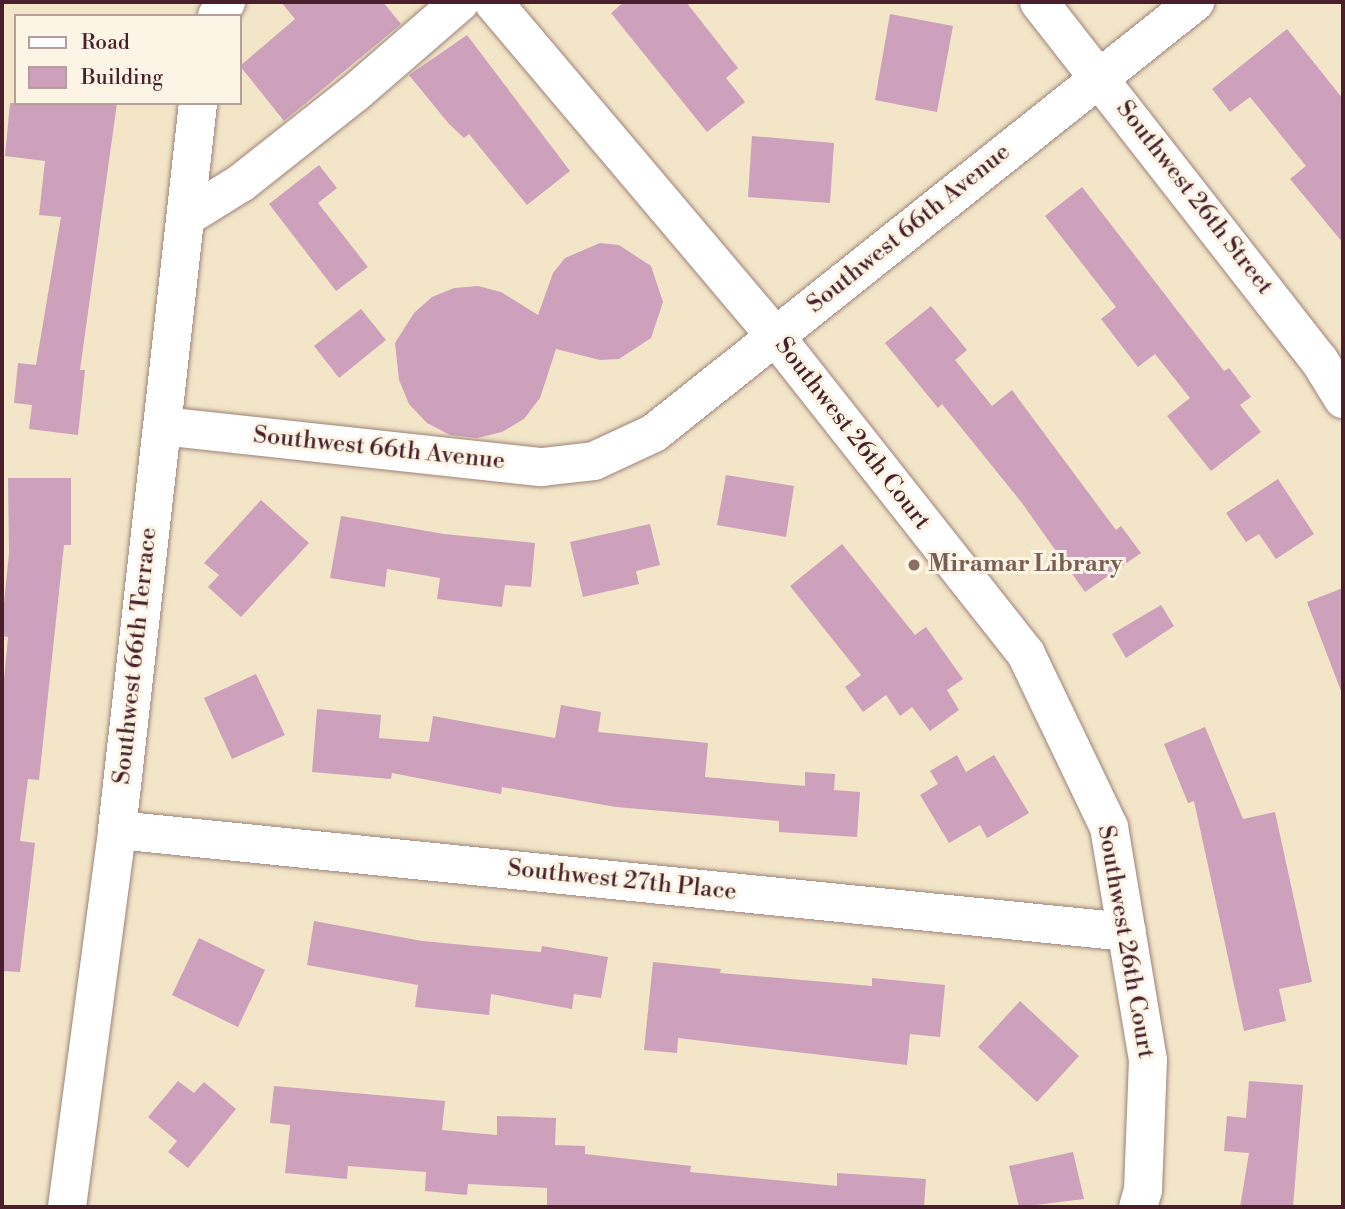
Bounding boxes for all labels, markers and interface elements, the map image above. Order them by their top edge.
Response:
legend [14,14,242,105]
text: Road [81,30,130,56]
text: Building [81,65,163,91]
street label: Southwest 26th Street [1109,95,1279,301]
street label: Southwest 66th Avenue [802,138,1016,320]
street label: Southwest 26th Court [768,332,936,536]
street label: Southwest 66th Avenue [252,421,506,477]
street label: Southwest 66th Terrace [108,526,164,786]
place label: Miramar Library [928,551,1123,579]
marker: Miramar Library [906,557,922,573]
street label: Southwest 26th Court [1090,823,1160,1061]
street label: Southwest 27th Place [506,855,738,907]

